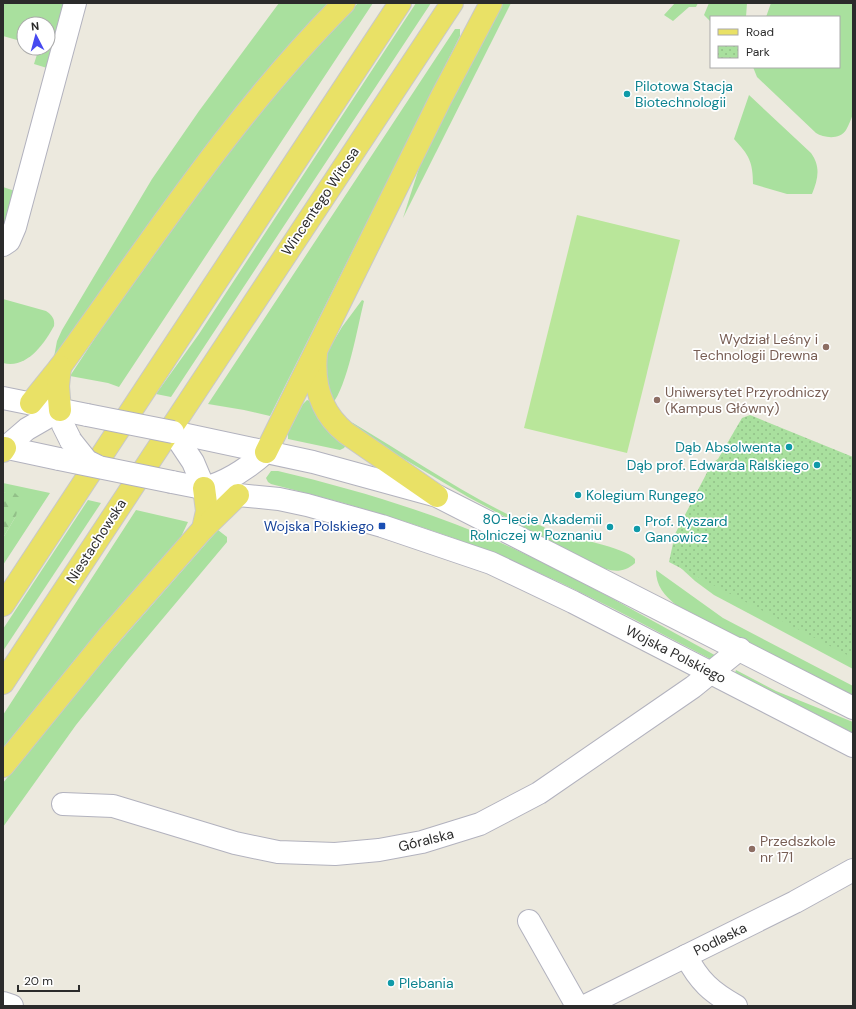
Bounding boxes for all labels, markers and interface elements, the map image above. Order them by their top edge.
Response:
north arrow [16,16,56,56]
legend [710,16,840,68]
text: N [30,19,40,33]
text: Road [746,24,774,40]
text: Park [746,44,770,60]
place label: Pilotowa Stacja Biotechnologii [635,77,733,111]
marker: Pilotowa Stacja Biotechnologii [622,89,632,99]
street label: Wincentego Witosa [277,143,363,259]
place label: Wydział Leśny i Technologii Drewna [693,330,818,364]
marker: Wydział Leśny i Technologii Drewna [821,342,831,352]
place label: Uniwersytet Przyrodniczy (Kampus Główny) [665,383,829,417]
marker: Uniwersytet Przyrodniczy (Kampus Główny) [652,395,662,405]
place label: Dąb Absolwenta [675,438,781,456]
marker: Dąb Absolwenta [784,442,794,452]
place label: Dąb prof. Edwarda Ralskiego [627,456,809,474]
marker: Dąb prof. Edwarda Ralskiego [812,460,822,470]
place label: Kolegium Rungego [586,486,704,504]
marker: Kolegium Rungego [573,490,583,500]
street label: Niestachowska [62,495,130,587]
place label: 80-lecie Akademii Rolniczej w Poznaniu [470,510,602,544]
place label: Prof. Ryszard Ganowicz [645,512,728,546]
place label: Wojska Polskiego [264,517,374,535]
marker: Wojska Polskiego [377,521,387,531]
marker: 80-lecie Akademii Rolniczej w Poznaniu [605,522,615,532]
marker: Prof. Ryszard Ganowicz [632,524,642,534]
street label: Wojska Polskiego [623,621,729,687]
street label: Góralska [396,824,456,856]
place label: Przedszkole nr 171 [760,832,836,866]
marker: Przedszkole nr 171 [747,844,757,854]
street label: Podlaska [690,918,750,960]
scale bar [18,967,79,993]
text: 20 m [24,973,53,989]
place label: Plebania [399,974,454,992]
marker: Plebania [386,978,396,988]

